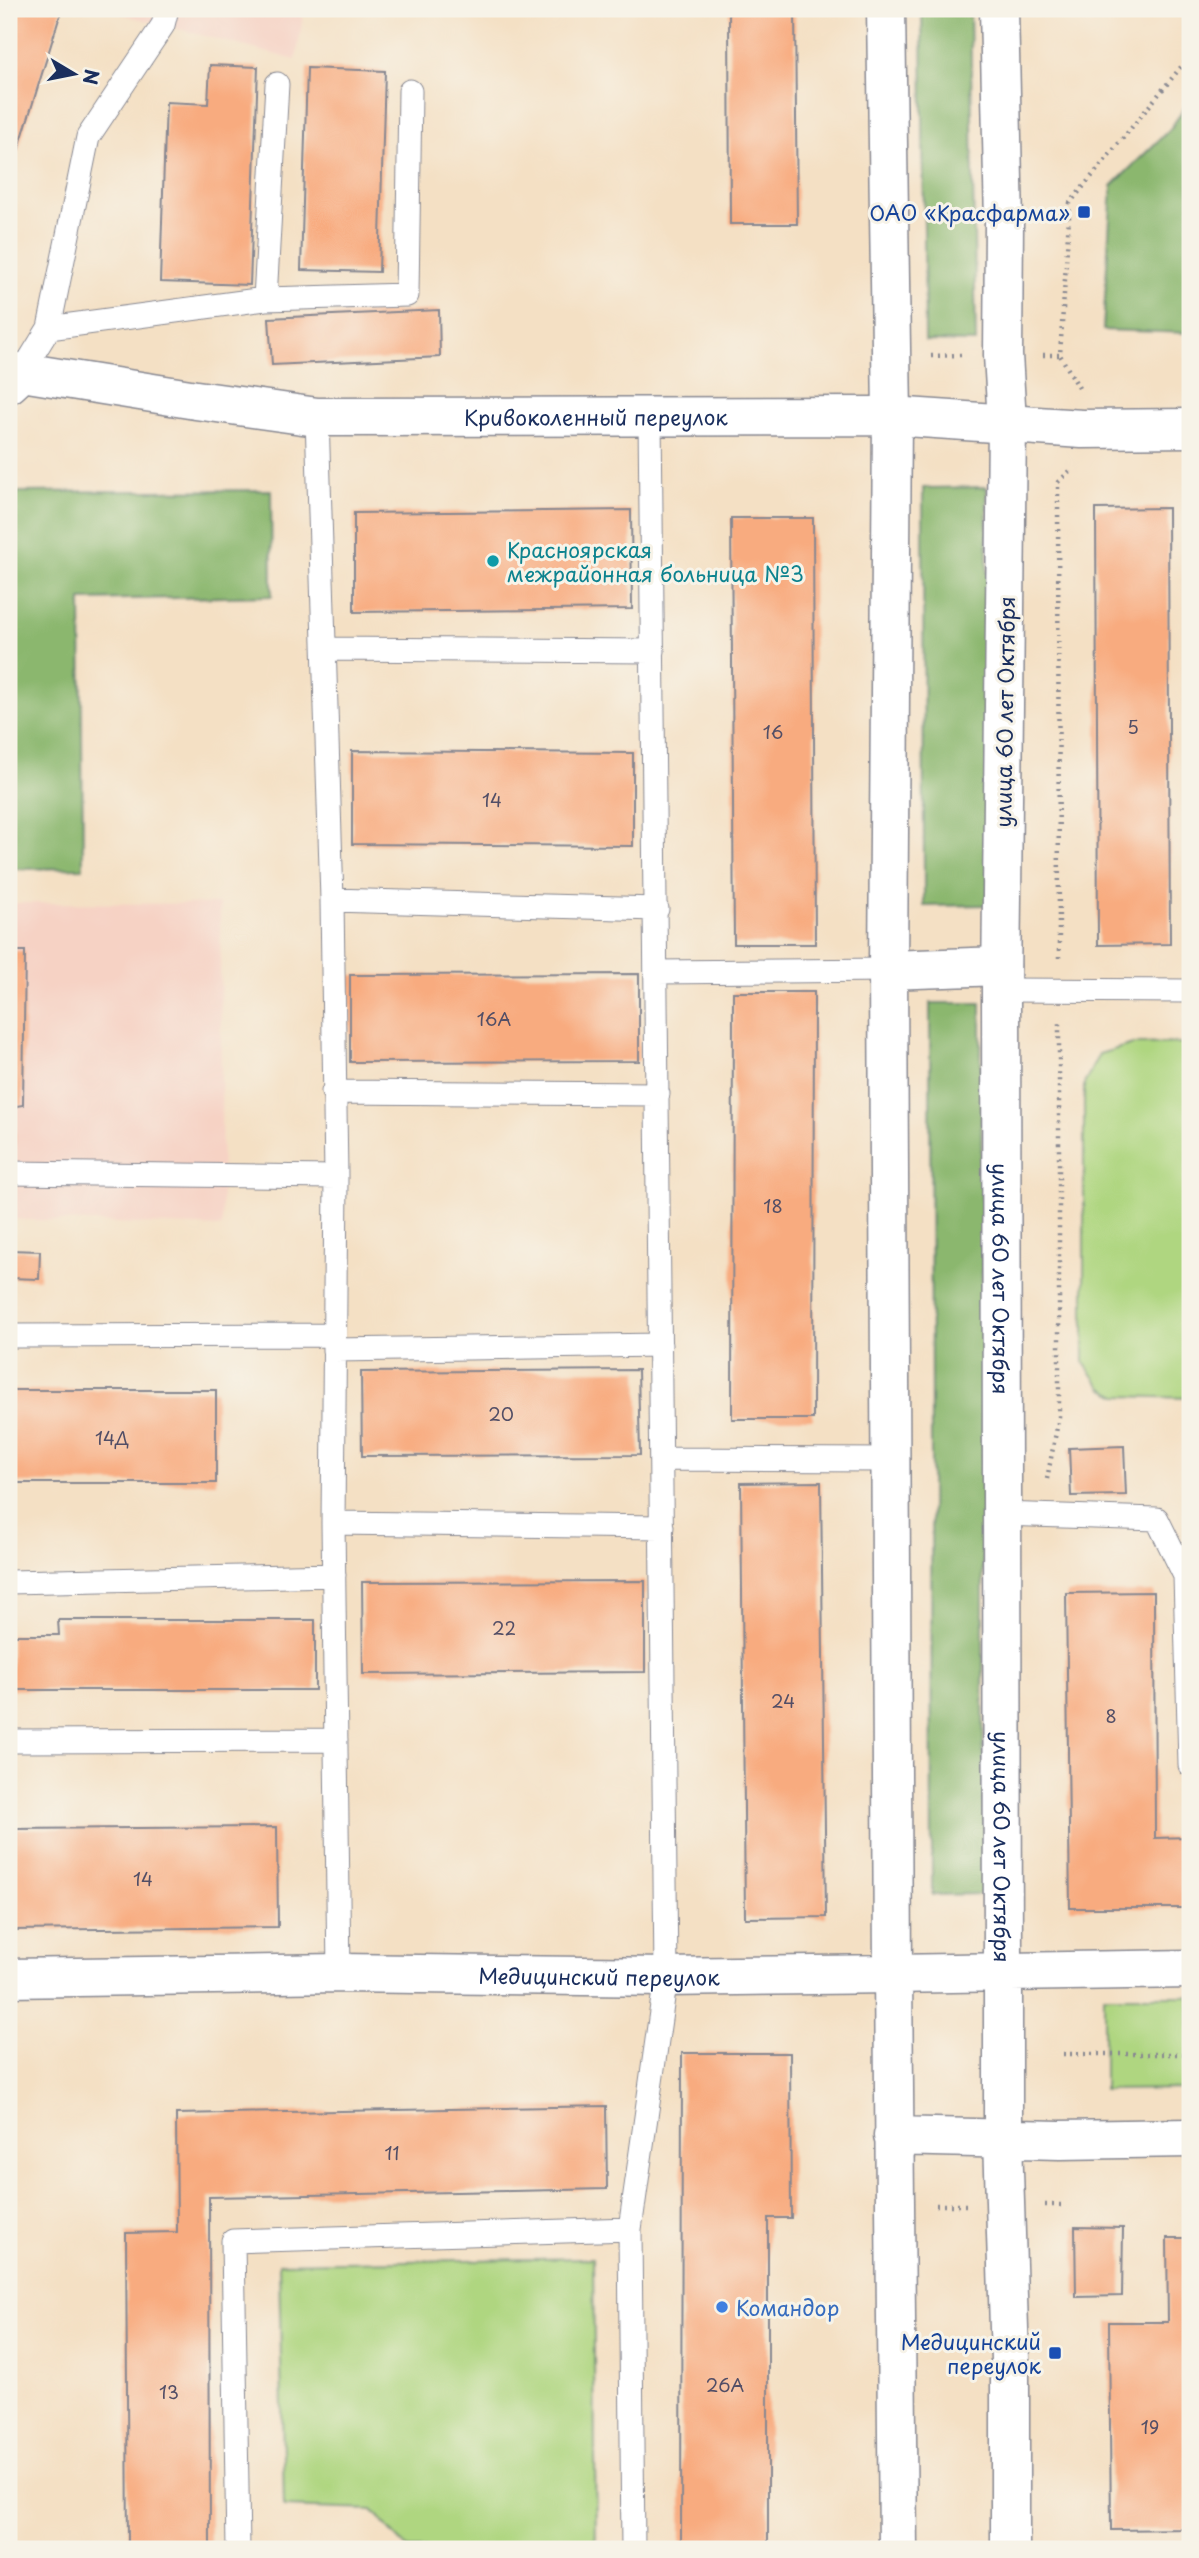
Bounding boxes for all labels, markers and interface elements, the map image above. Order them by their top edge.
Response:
north arrow [38,38,108,108]
text: N [77,67,107,87]
place label: ОАО «Красфарма» [869,196,1070,228]
marker: ОАО «Красфарма» [1076,204,1092,220]
street label: Кривоколенный переулок [464,400,728,433]
place label: Красноярская межрайонная больница №3 [507,533,804,589]
marker: Красноярская межрайонная больница №3 [485,553,501,569]
street label: улица 60 лет Октября [986,596,1022,828]
house number: 5 [1127,713,1139,740]
house number: 16 [763,718,783,745]
house number: 14 [482,786,502,813]
house number: 16А [477,1005,511,1032]
street label: улица 60 лет Октября [985,1163,1018,1395]
house number: 18 [763,1192,783,1219]
house number: 20 [488,1400,514,1427]
house number: 14Д [95,1424,129,1451]
house number: 22 [492,1614,516,1641]
house number: 24 [771,1687,795,1714]
house number: 8 [1105,1702,1117,1729]
street label: улица 60 лет Октября [987,1731,1019,1963]
house number: 14 [133,1865,153,1892]
street label: Медицинский переулок [478,1959,720,1993]
house number: 11 [384,2139,400,2166]
place label: Командор [736,2291,839,2323]
marker: Командор [714,2299,730,2315]
place label: Медицинский переулок [901,2325,1042,2381]
marker: Медицинский переулок [1047,2345,1063,2361]
house number: 26А [706,2371,744,2398]
house number: 13 [159,2378,179,2405]
house number: 19 [1141,2413,1159,2440]

